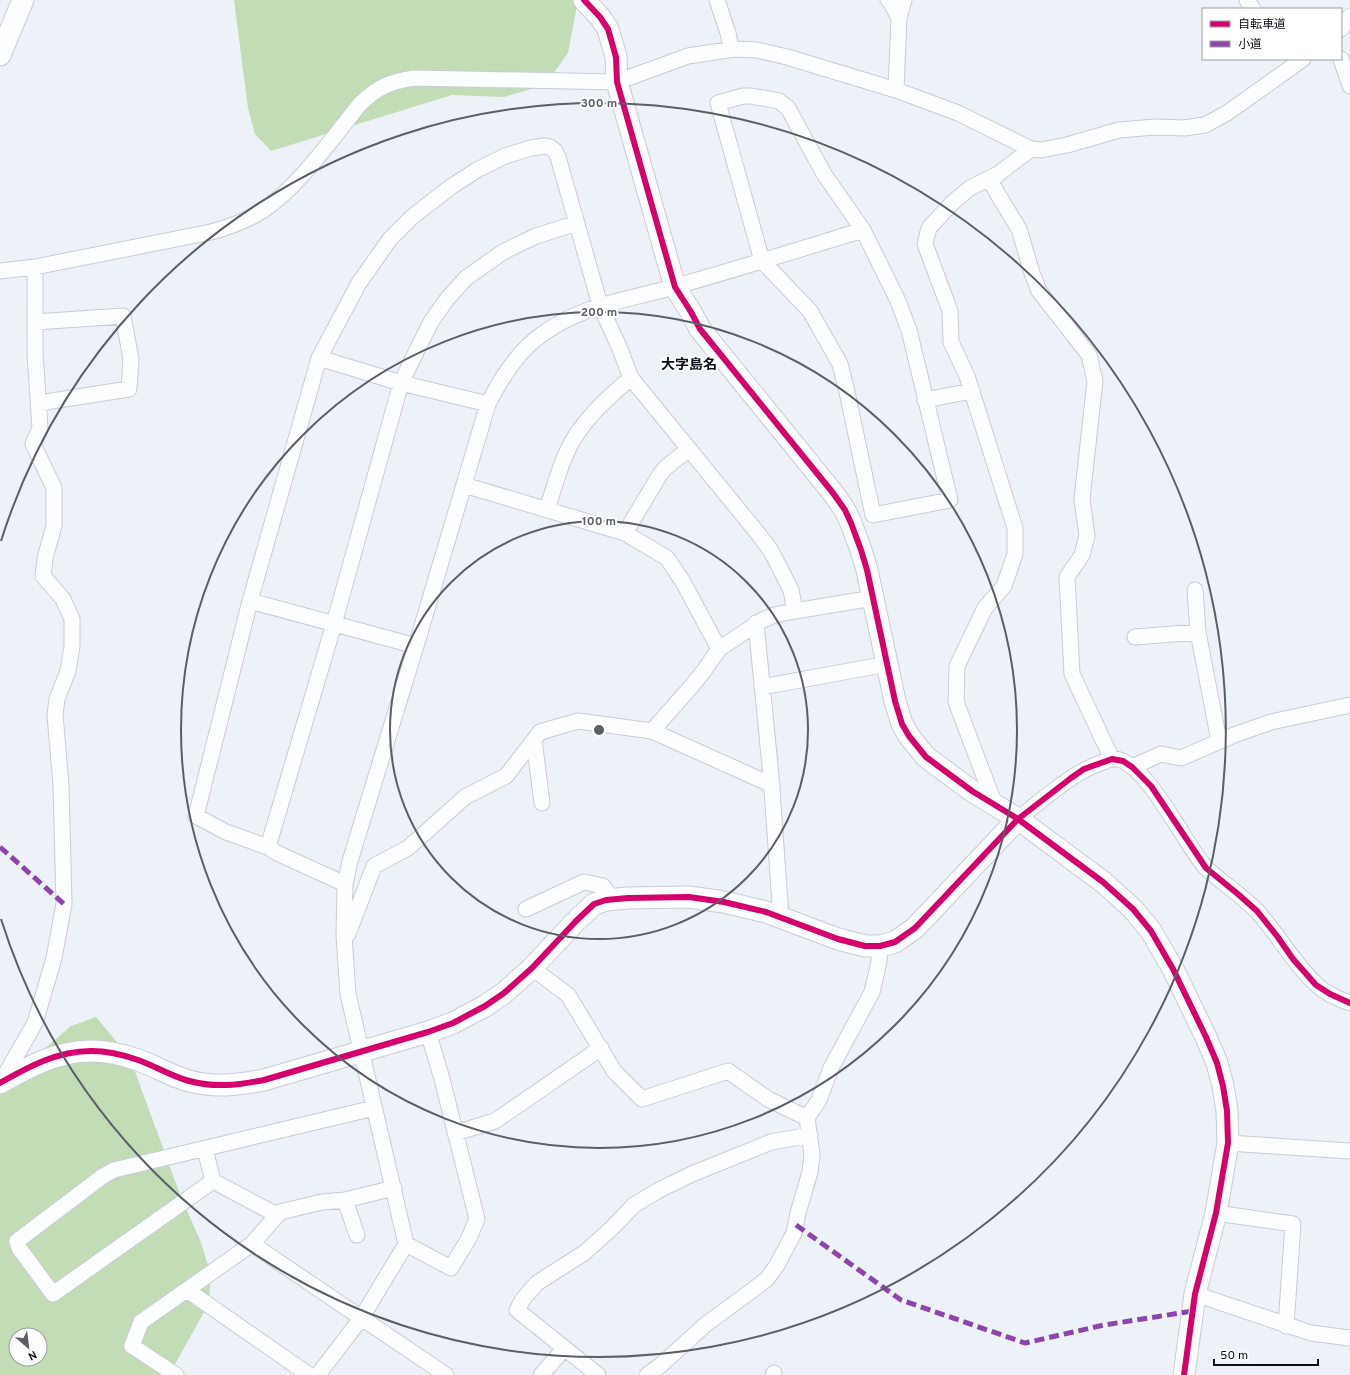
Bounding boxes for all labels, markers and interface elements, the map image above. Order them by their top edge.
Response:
legend [1202,8,1342,60]
text: 自転車道 [1238,17,1286,33]
text: 小道 [1238,37,1262,53]
text: 300 m [581,96,617,112]
text: 200 m [581,305,617,321]
district label: 大字島名 [661,357,717,374]
text: 100 m [582,514,616,530]
centre of rings [592,723,606,737]
north arrow [8,1327,48,1367]
scale bar [1214,1341,1318,1367]
text: N [25,1347,39,1363]
text: 50 m [1220,1348,1248,1364]

